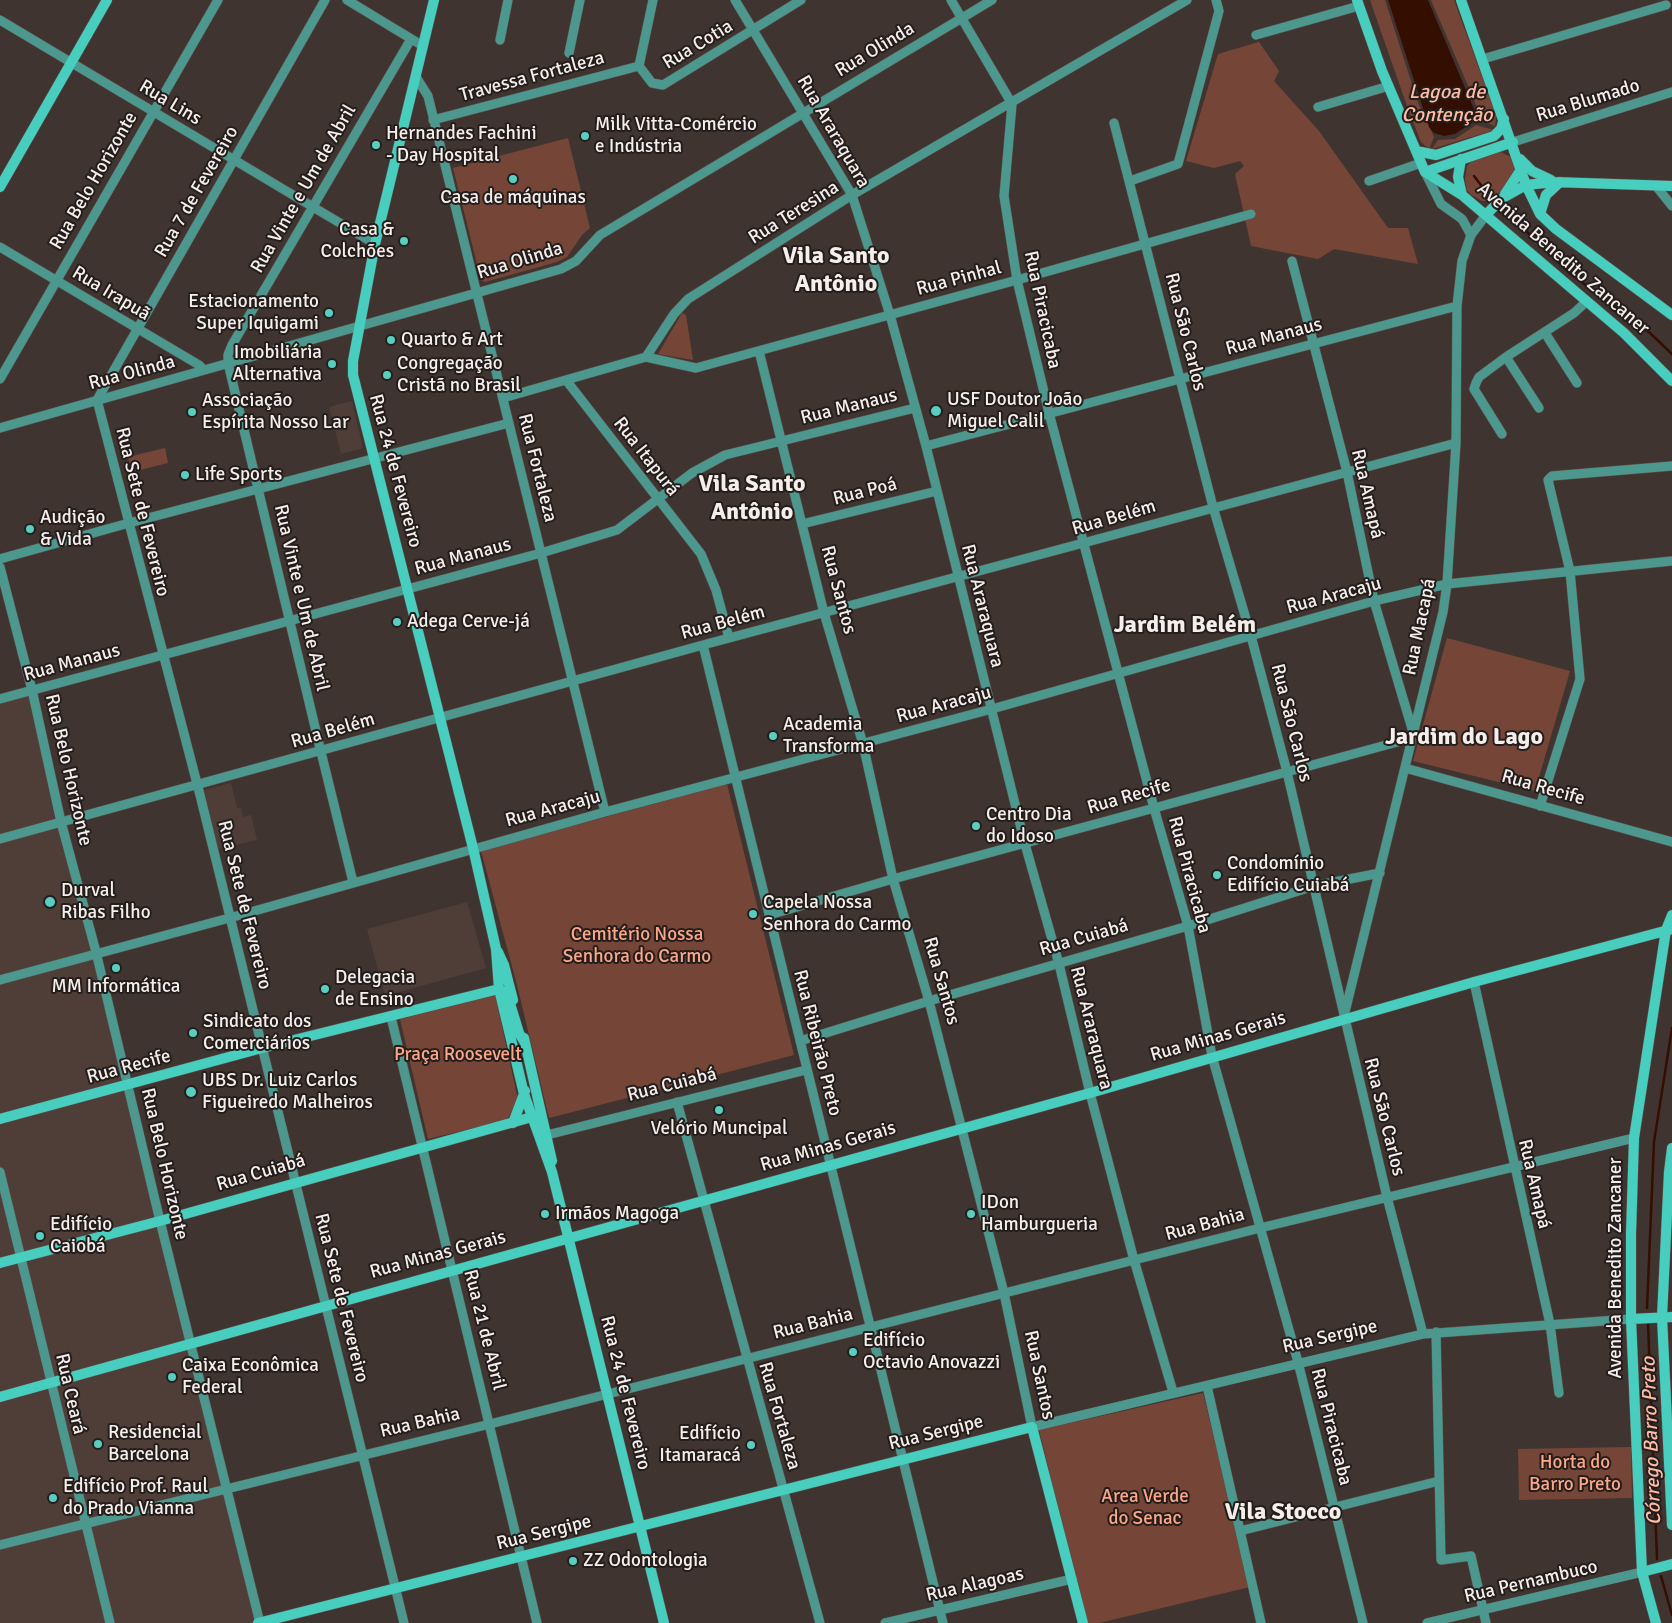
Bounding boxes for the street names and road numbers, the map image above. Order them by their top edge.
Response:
street label: Rua Cotia [659,15,737,75]
street label: Rua Olinda [831,17,919,83]
street label: Travessa Fortaleza [457,47,607,107]
street label: Rua Araraquara [792,72,874,192]
street label: Rua Blumado [1533,74,1643,128]
street label: Rua Lins [135,76,205,130]
street label: Rua Vinte e Um de Abril [246,101,362,277]
street label: Rua Belo Horizonte [45,108,143,254]
street label: Rua 7 de Fevereiro [150,122,244,262]
street label: Rua Teresina [745,176,843,250]
street label: Avenida Benedito Zancaner [1472,178,1654,340]
street label: Rua Olinda [474,237,566,285]
street label: Rua Piracicaba [1018,249,1066,371]
street label: Rua Pinhal [914,257,1004,301]
street label: Rua Irapuã [68,262,154,326]
street label: Rua São Carlos [1159,271,1211,393]
street label: Rua Manaus [1223,313,1325,361]
street label: Rua Olinda [86,351,178,395]
street label: Rua Manaus [798,384,900,430]
street label: Rua 24 de Fevereiro [364,392,426,550]
street label: Rua Fortaleza [512,411,562,525]
street label: Rua Itapurá [608,413,684,501]
street label: Rua Sete de Fevereiro [110,425,174,599]
street label: Rua Amapá [1346,447,1388,541]
street label: Rua Poá [831,473,899,511]
street label: Rua Belém [1069,495,1159,541]
street label: Rua Vinte e Um de Abril [268,502,334,694]
street label: Rua Manaus [412,533,514,581]
street label: Rua Araraquara [956,542,1008,670]
street label: Rua Santos [815,543,861,637]
street label: Rua Aracaju [1284,572,1384,620]
street label: Rua Macapá [1399,577,1441,677]
street label: Rua Belém [678,601,768,645]
street label: Rua Manaus [21,639,123,687]
street label: Rua São Carlos [1265,662,1317,784]
street label: Rua Aracaju [894,681,994,729]
street label: Rua Belo Horizonte [39,692,97,848]
street label: Rua Belém [288,708,378,754]
street label: Rua Recife [1499,765,1587,811]
street label: Rua Recife [1085,774,1173,820]
street label: Rua Aracaju [503,785,603,833]
street label: Rua Piracicaba [1162,814,1216,936]
street label: Rua Sete de Fevereiro [212,818,276,992]
street label: Rua Cuiabá [1037,914,1131,962]
street label: Rua Santos [918,934,964,1028]
street label: Rua Araraquara [1065,964,1117,1092]
street label: Rua Ribeirão Preto [788,968,846,1118]
street label: Rua Minas Gerais [1148,1007,1288,1067]
street label: Rua Recife [85,1045,173,1089]
street label: Rua São Carlos [1358,1056,1410,1178]
street label: Rua Cuiabá [625,1063,719,1107]
street label: Rua Belo Horizonte [135,1086,193,1242]
street label: Rua Minas Gerais [758,1117,898,1177]
street label: Rua Amapá [1513,1137,1555,1231]
street label: Rua Cuiabá [214,1149,308,1197]
street label: Avenida Benedito Zancaner [1605,1158,1627,1378]
street label: Rua Bahia [1163,1203,1247,1247]
street label: Rua Sete de Fevereiro [309,1211,373,1385]
street label: Rua Minas Gerais [367,1226,509,1284]
street label: Rua 21 de Abril [458,1267,510,1393]
street label: Rua Bahia [771,1303,855,1345]
street label: Rua 24 de Fevereiro [595,1314,655,1472]
street label: Rua Sergipe [1280,1315,1380,1359]
street label: Rua Santos [1018,1328,1060,1422]
street label: Rua Ceará [50,1351,90,1437]
street label: Rua Fortaleza [753,1359,805,1473]
street label: Rua Piracicaba [1305,1366,1357,1488]
street label: Rua Bahia [378,1403,462,1443]
street label: Rua Sergipe [886,1410,986,1456]
street label: Rua Sergipe [494,1510,594,1556]
street label: Rua Pernambuco [1462,1556,1600,1608]
street label: Rua Alagoas [924,1563,1026,1607]

